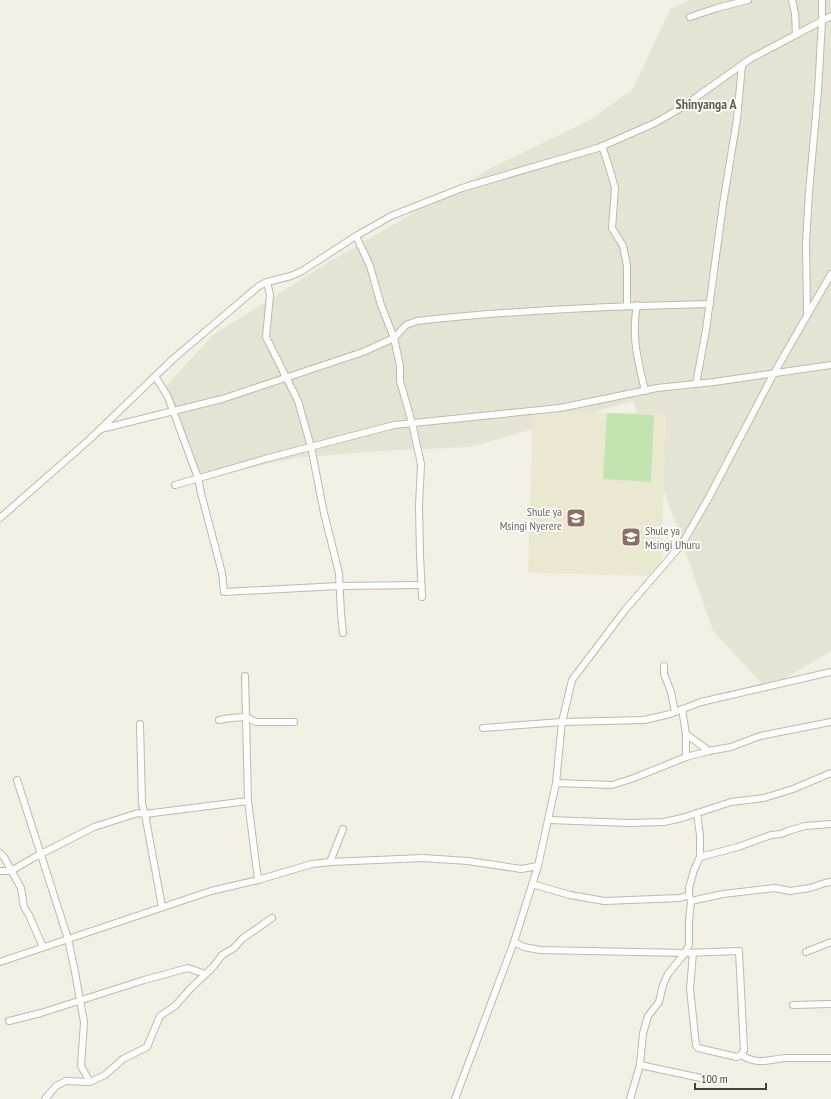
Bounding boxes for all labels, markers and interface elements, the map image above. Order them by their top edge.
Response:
district label: Shinyanga A [676,95,737,113]
place label: Shule ya Msingi Nyerere [500,504,562,533]
school or university icon: Shule ya Msingi Nyerere [565,507,587,529]
place label: Shule ya Msingi Uhuru [645,523,700,552]
school or university icon: Shule ya Msingi Uhuru [620,526,642,548]
scale bar [695,1065,766,1091]
text: 100 m [701,1071,728,1086]

